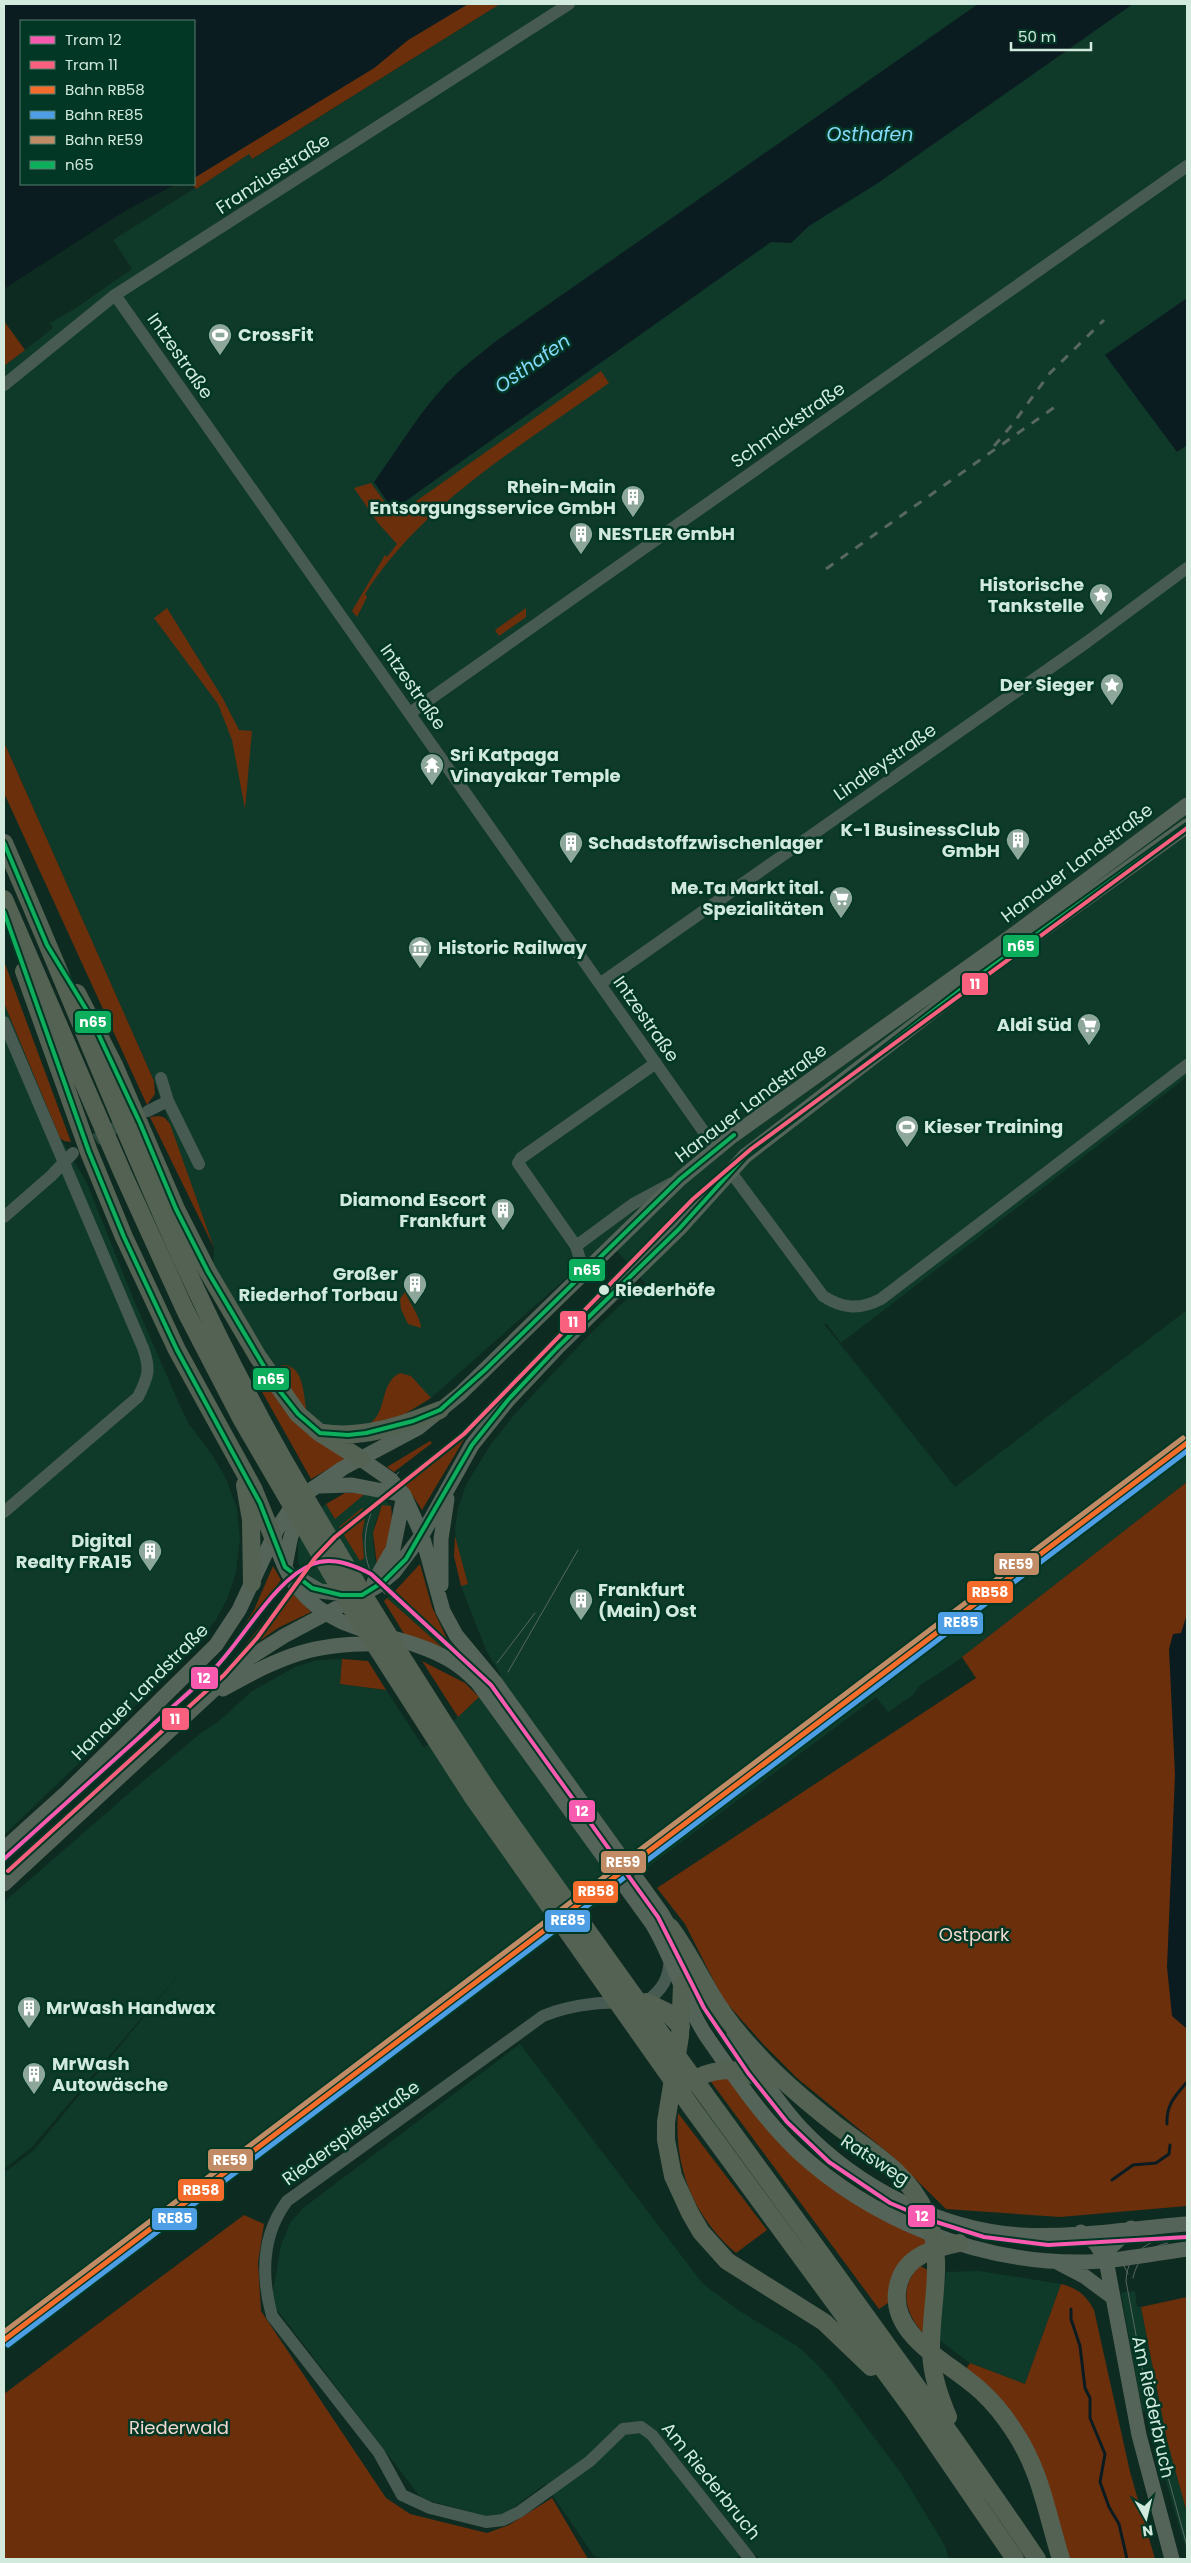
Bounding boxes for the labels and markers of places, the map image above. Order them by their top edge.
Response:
sports icon: CrossFit [207,322,233,356]
place label: CrossFit [238,322,313,347]
place label: Rhein-Main Entsorgungsservice GmbH [369,474,616,520]
building icon: Rhein-Main Entsorgungsservice GmbH [620,484,646,518]
building icon: NESTLER GmbH [568,521,594,555]
place label: NESTLER GmbH [598,521,735,546]
place label: Historische Tankstelle [980,572,1084,618]
place icon: Historische Tankstelle [1088,582,1114,616]
place label: Der Sieger [1000,672,1094,697]
place icon: Der Sieger [1099,672,1125,706]
place label: Sri Katpaga Vinayakar Temple [450,742,621,788]
temple icon: Sri Katpaga Vinayakar Temple [419,752,445,786]
place label: K-1 BusinessClub GmbH [840,817,1000,863]
building icon: K-1 BusinessClub GmbH [1005,827,1031,861]
building icon: Schadstoffzwischenlager [558,830,584,864]
place label: Schadstoffzwischenlager [588,830,823,855]
place label: Me.Ta Markt ital. Spezialitäten [671,875,824,921]
supermarket icon: Me.Ta Markt ital. Spezialitäten [828,885,854,919]
museum icon: Historic Railway [407,935,433,969]
place label: Historic Railway [438,935,587,960]
place label: Aldi Süd [997,1012,1072,1037]
supermarket icon: Aldi Süd [1076,1012,1102,1046]
sports icon: Kieser Training [894,1114,920,1148]
place label: Kieser Training [924,1114,1063,1139]
place label: Diamond Escort Frankfurt [340,1187,486,1233]
building icon: Diamond Escort Frankfurt [490,1197,516,1231]
place label: Großer Riederhof Torbau [239,1261,398,1307]
building icon: Großer Riederhof Torbau [402,1271,428,1305]
place label: Riederhöfe [615,1277,715,1302]
marker: Riederhöfe [597,1283,611,1297]
place label: Digital Realty FRA15 [16,1528,132,1574]
building icon: Digital Realty FRA15 [137,1538,163,1572]
place label: Frankfurt (Main) Ost [598,1577,697,1623]
building icon: Frankfurt (Main) Ost [568,1587,594,1621]
building icon: MrWash Handwax [16,1995,42,2029]
place label: MrWash Handwax [46,1995,216,2020]
place label: MrWash Autowäsche [52,2051,168,2097]
building icon: MrWash Autowäsche [21,2061,47,2095]

